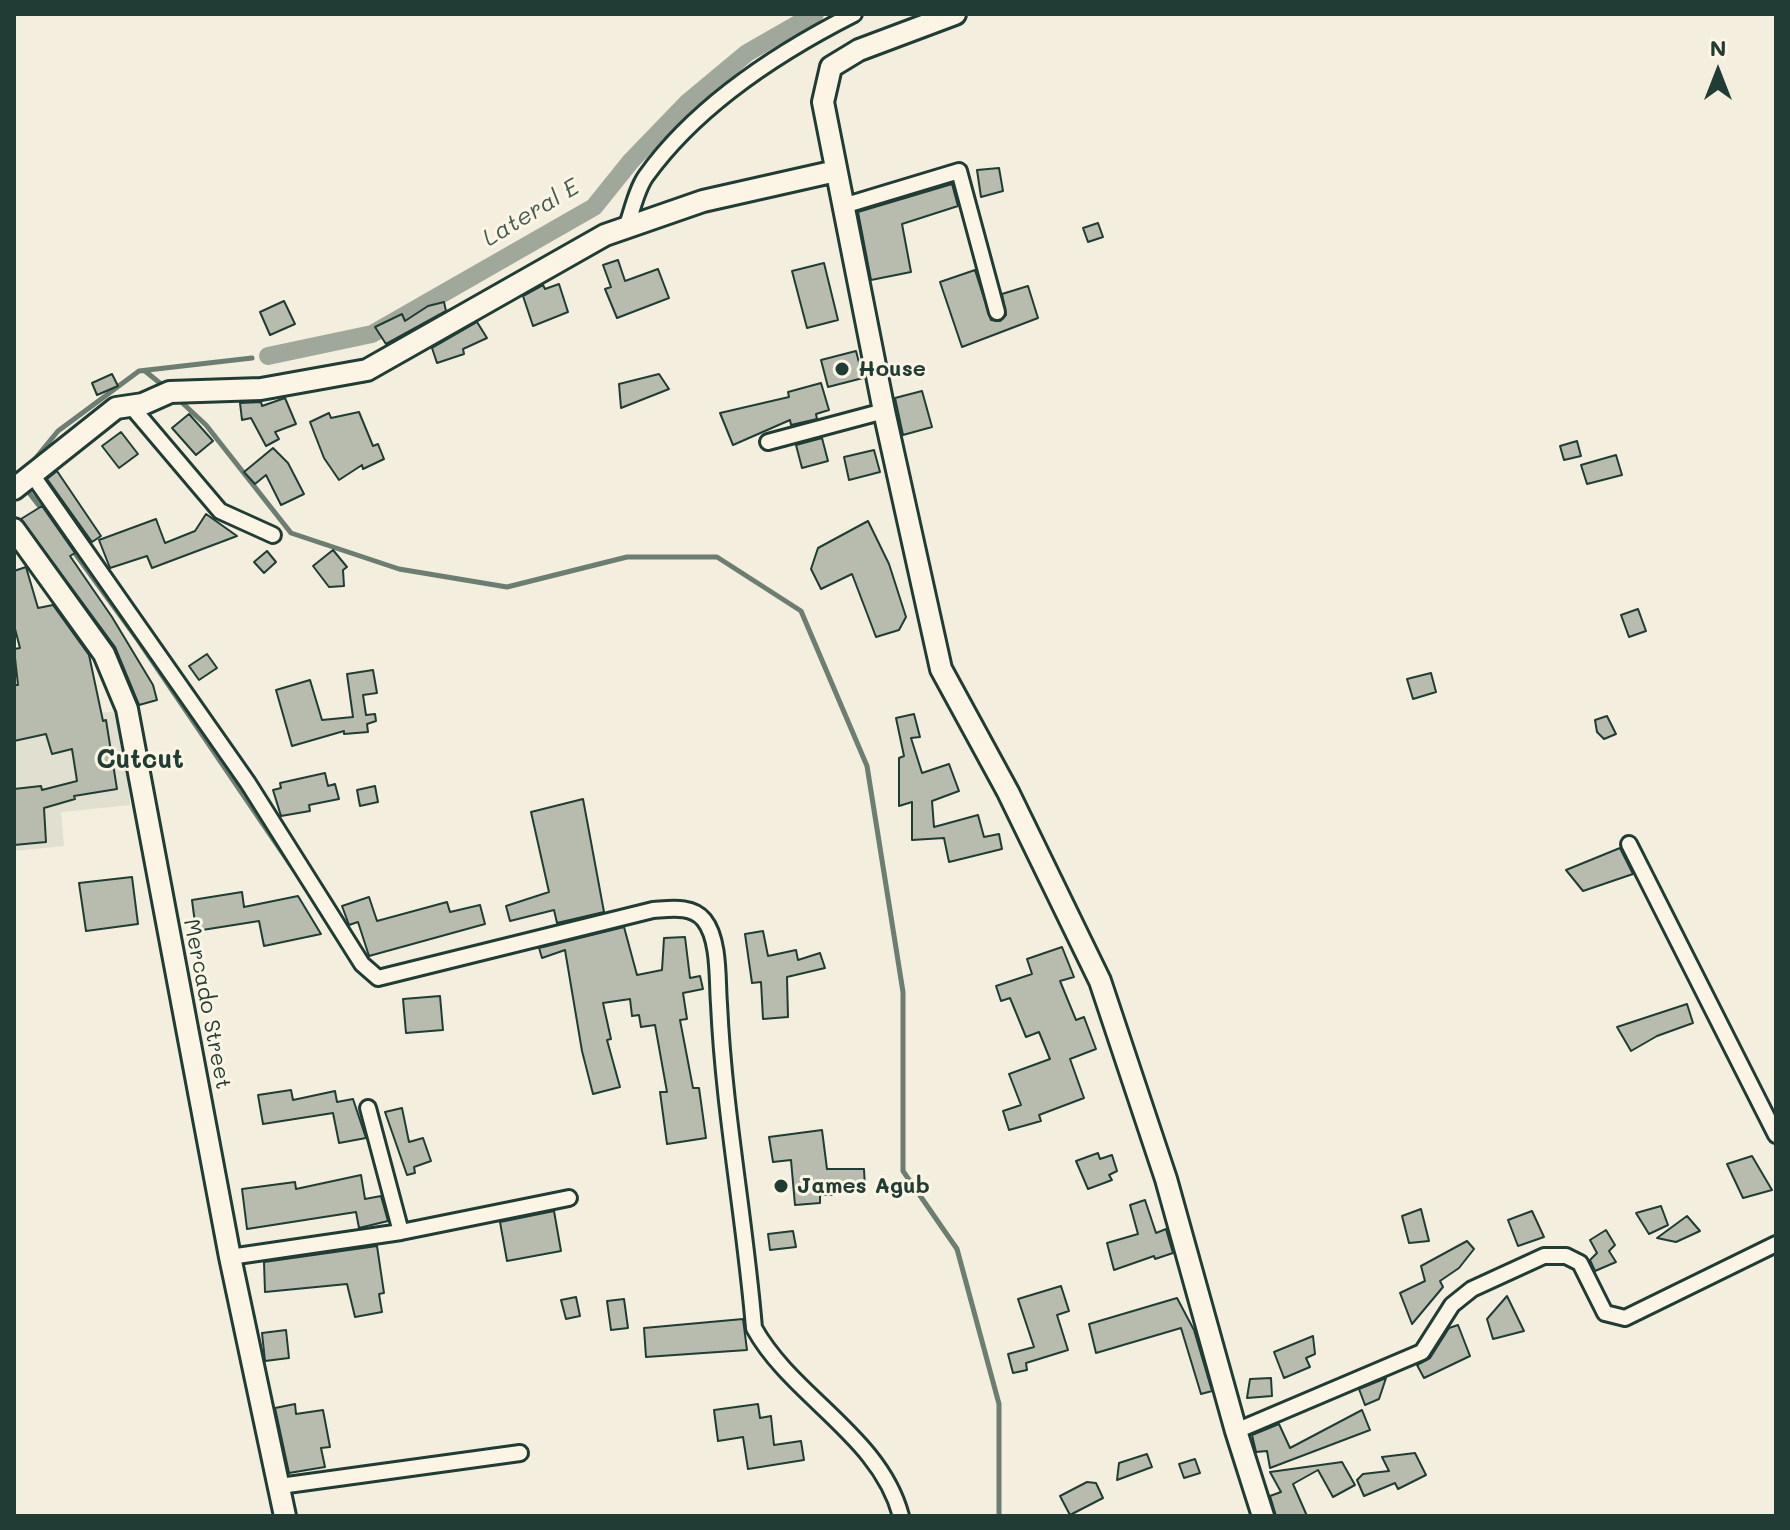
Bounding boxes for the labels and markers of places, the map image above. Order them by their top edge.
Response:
place label: House [858,356,926,382]
marker: House [833,360,851,378]
place label: James Agub [797,1173,930,1199]
marker: James Agub [772,1177,790,1195]

